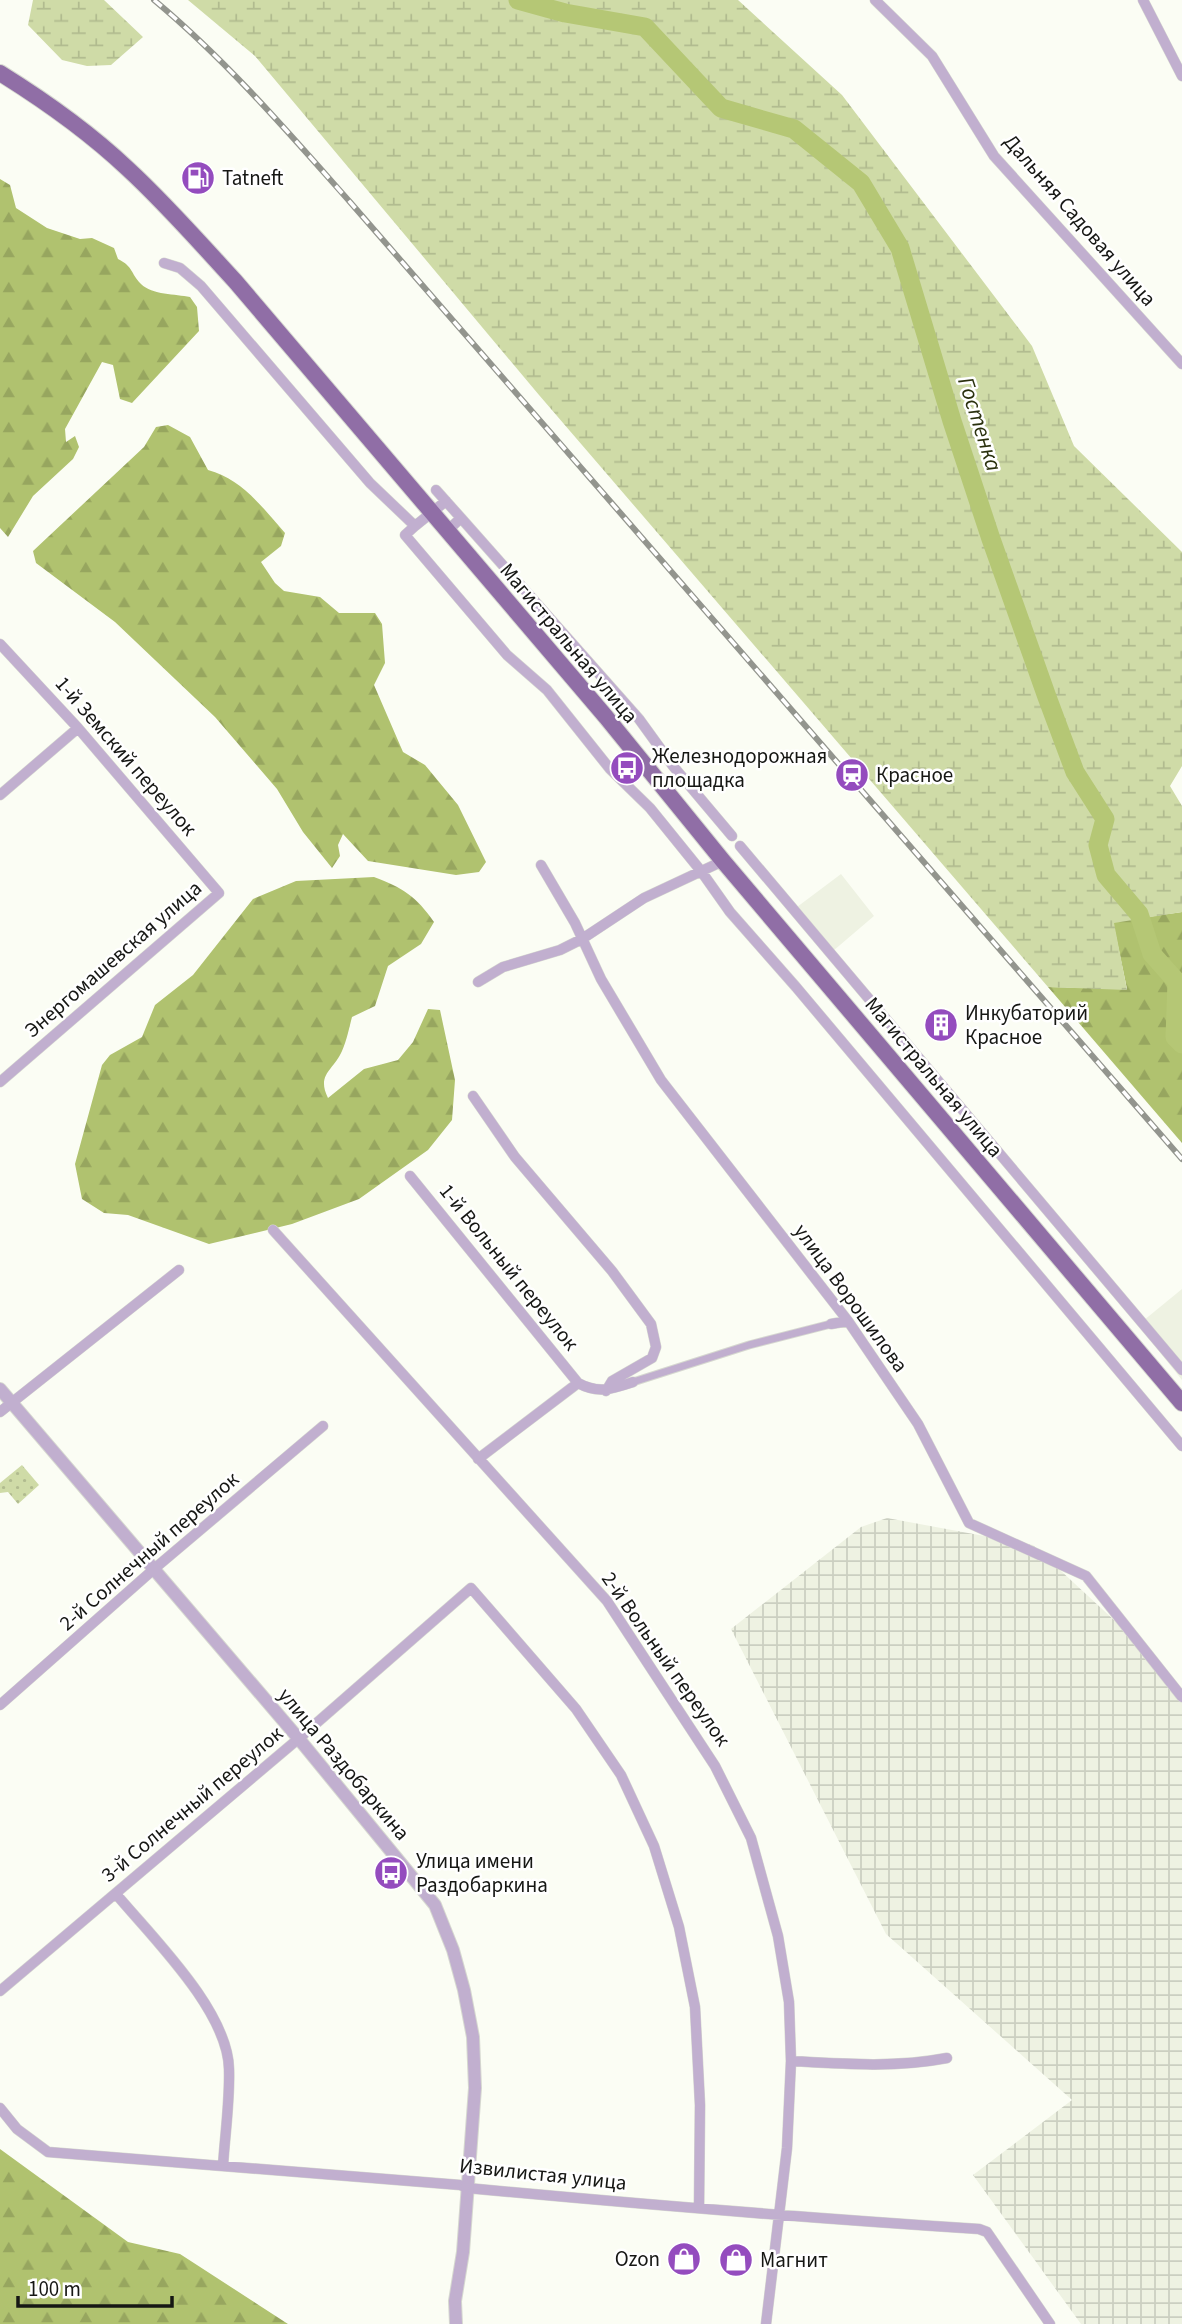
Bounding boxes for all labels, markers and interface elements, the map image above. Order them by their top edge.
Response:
street label: Дальняя Садовая улица [997,127,1163,313]
fuel station icon: Tatneft [179,159,217,197]
place label: Tatneft [222,163,284,193]
water label: Гостенка [949,373,1011,475]
street label: Магистральная улица [493,556,645,730]
street label: 1-й Земский переулок [48,670,204,843]
place label: Железнодорожная площадка [652,741,827,795]
bus stop icon: Железнодорожная площадка [608,749,646,787]
station icon: Красное [833,756,871,794]
place label: Красное [876,760,953,790]
street label: Энергомашевская улица [18,874,208,1044]
street label: Магистральная улица [858,990,1010,1164]
place label: Инкубаторий Красное [965,998,1088,1052]
building icon: Инкубаторий Красное [922,1006,960,1044]
street label: 1-й Вольный переулок [432,1177,586,1357]
street label: улица Ворошилова [787,1217,915,1379]
street label: 2-й Солнечный переулок [53,1464,246,1638]
street label: 2-й Вольный переулок [594,1566,738,1753]
street label: улица Раздобаркина [271,1681,417,1847]
street label: 3-й Солнечный переулок [95,1718,290,1889]
place label: Улица имени Раздобаркина [416,1846,548,1900]
bus stop icon: Улица имени Раздобаркина [372,1854,410,1892]
street label: Извилистая улица [458,2150,628,2198]
shop icon: Ozon [665,2240,703,2278]
shop icon: Магнит [717,2241,755,2279]
place label: Ozon [615,2244,660,2274]
place label: Магнит [760,2245,828,2275]
scale bar [18,2264,172,2308]
text: 100 m [28,2274,81,2304]

